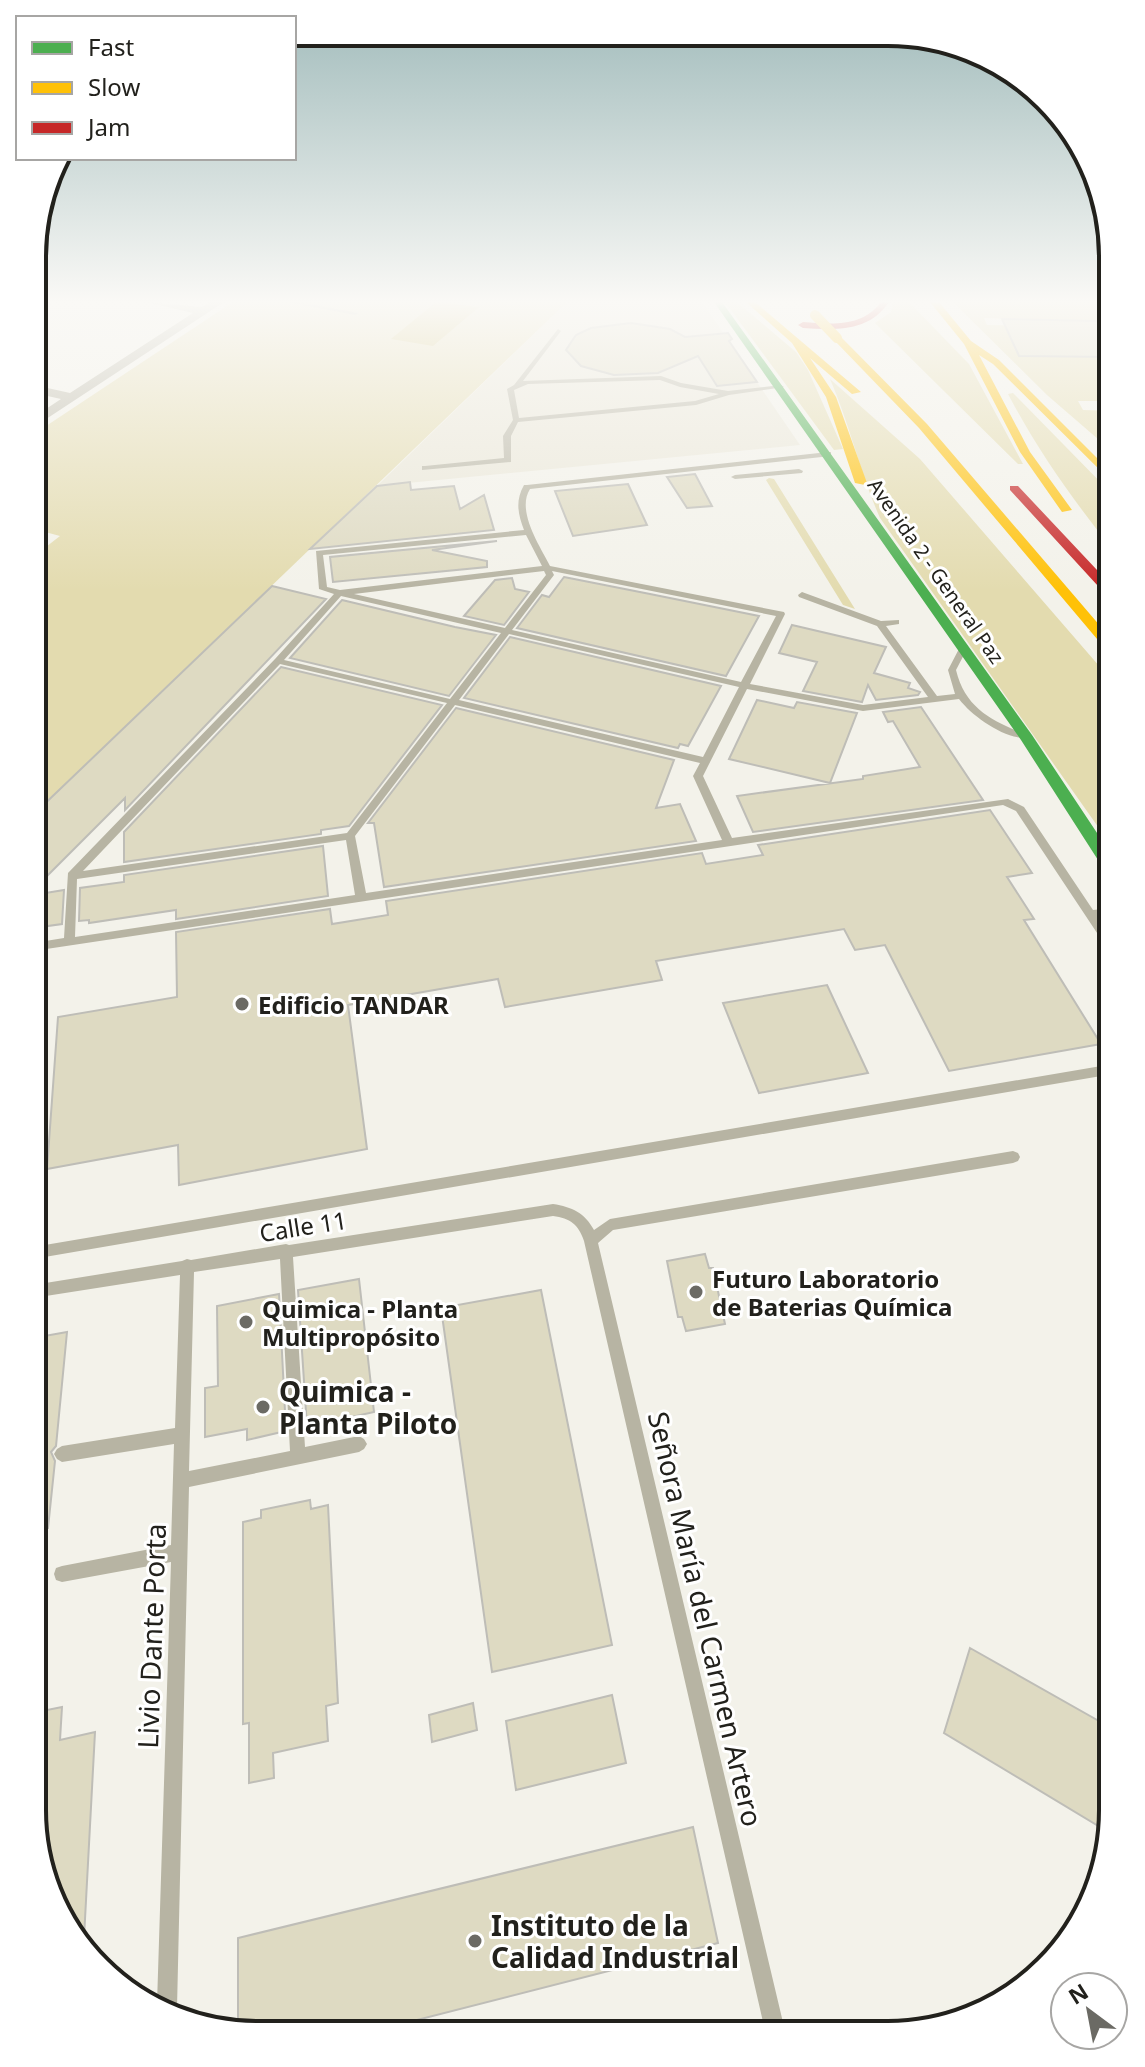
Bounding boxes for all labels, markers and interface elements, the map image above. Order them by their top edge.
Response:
legend [16,16,296,160]
text: Fast [88,30,134,63]
text: Slow [88,70,140,103]
text: Jam [86,110,130,143]
street label: Avenida 2 - General Paz [862,473,1010,669]
place label: Edificio TANDAR [258,988,449,1021]
marker: Edificio TANDAR [233,995,251,1013]
street label: Calle 11 [257,1203,349,1249]
place label: Futuro Laboratorio de Baterias Química [712,1262,952,1323]
marker: Futuro Laboratorio de Baterias Química [687,1283,705,1301]
place label: Quimica - Planta Multipropósito [262,1292,458,1353]
marker: Quimica - Planta Multipropósito [237,1313,255,1331]
place label: Quimica - Planta Piloto [279,1372,457,1442]
marker: Quimica - Planta Piloto [254,1398,272,1416]
street label: Señora María del Carmen Artero [640,1408,772,1830]
street label: Livio Dante Porta [128,1523,174,1749]
place label: Instituto de la Calidad Industrial [491,1906,739,1976]
marker: Instituto de la Calidad Industrial [466,1932,484,1950]
north arrow [1049,1971,1129,2051]
text: N [1062,1976,1093,2011]

